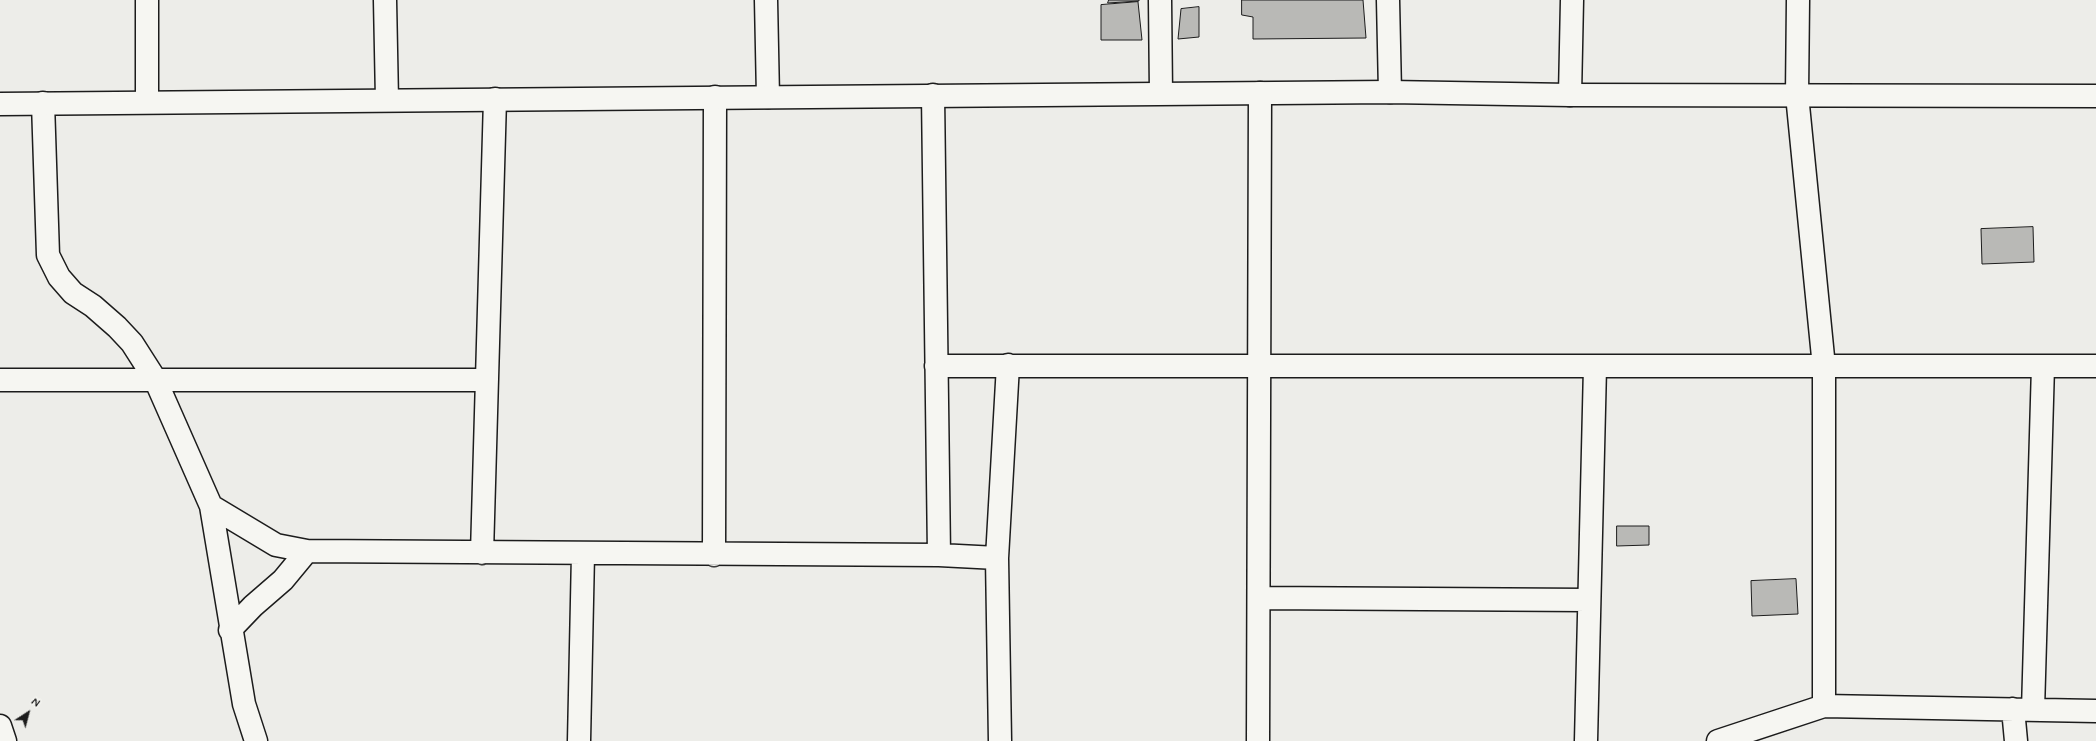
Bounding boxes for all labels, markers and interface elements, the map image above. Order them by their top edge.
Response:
north arrow [8,693,48,733]
text: N [28,695,42,711]

